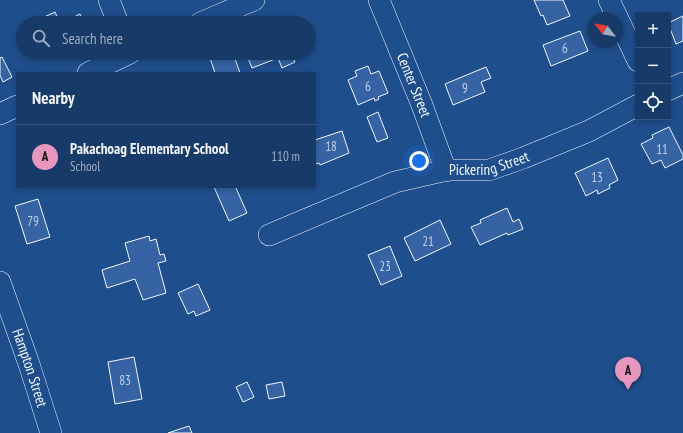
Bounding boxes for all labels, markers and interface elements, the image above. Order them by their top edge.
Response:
north arrow [587,12,623,48]
map controls [635,12,671,120]
button: + [635,12,671,48]
search box [16,16,316,60]
icon: search [30,27,52,49]
text: Search here [62,29,123,48]
house number: 6 [562,40,568,57]
button: − [635,48,671,84]
street label: Center Street [393,50,436,120]
house number: 6 [365,78,371,95]
house number: 9 [462,80,468,97]
button: locate [635,84,671,120]
text: Nearby [32,87,75,109]
house number: 18 [325,138,337,155]
text: Pakachoag Elementary School [70,139,229,158]
house number: 11 [656,141,668,158]
street label: Pickering Street [449,147,532,179]
text: A [42,148,48,165]
text: 110 m [271,148,300,165]
your location [409,151,429,171]
text: School [70,158,100,175]
house number: 13 [591,169,603,186]
house number: 79 [27,213,39,230]
house number: 21 [422,233,434,250]
house number: 23 [379,258,391,275]
street label: Hampton Street [8,326,52,410]
pin: A [615,357,641,390]
house number: 83 [119,372,131,389]

